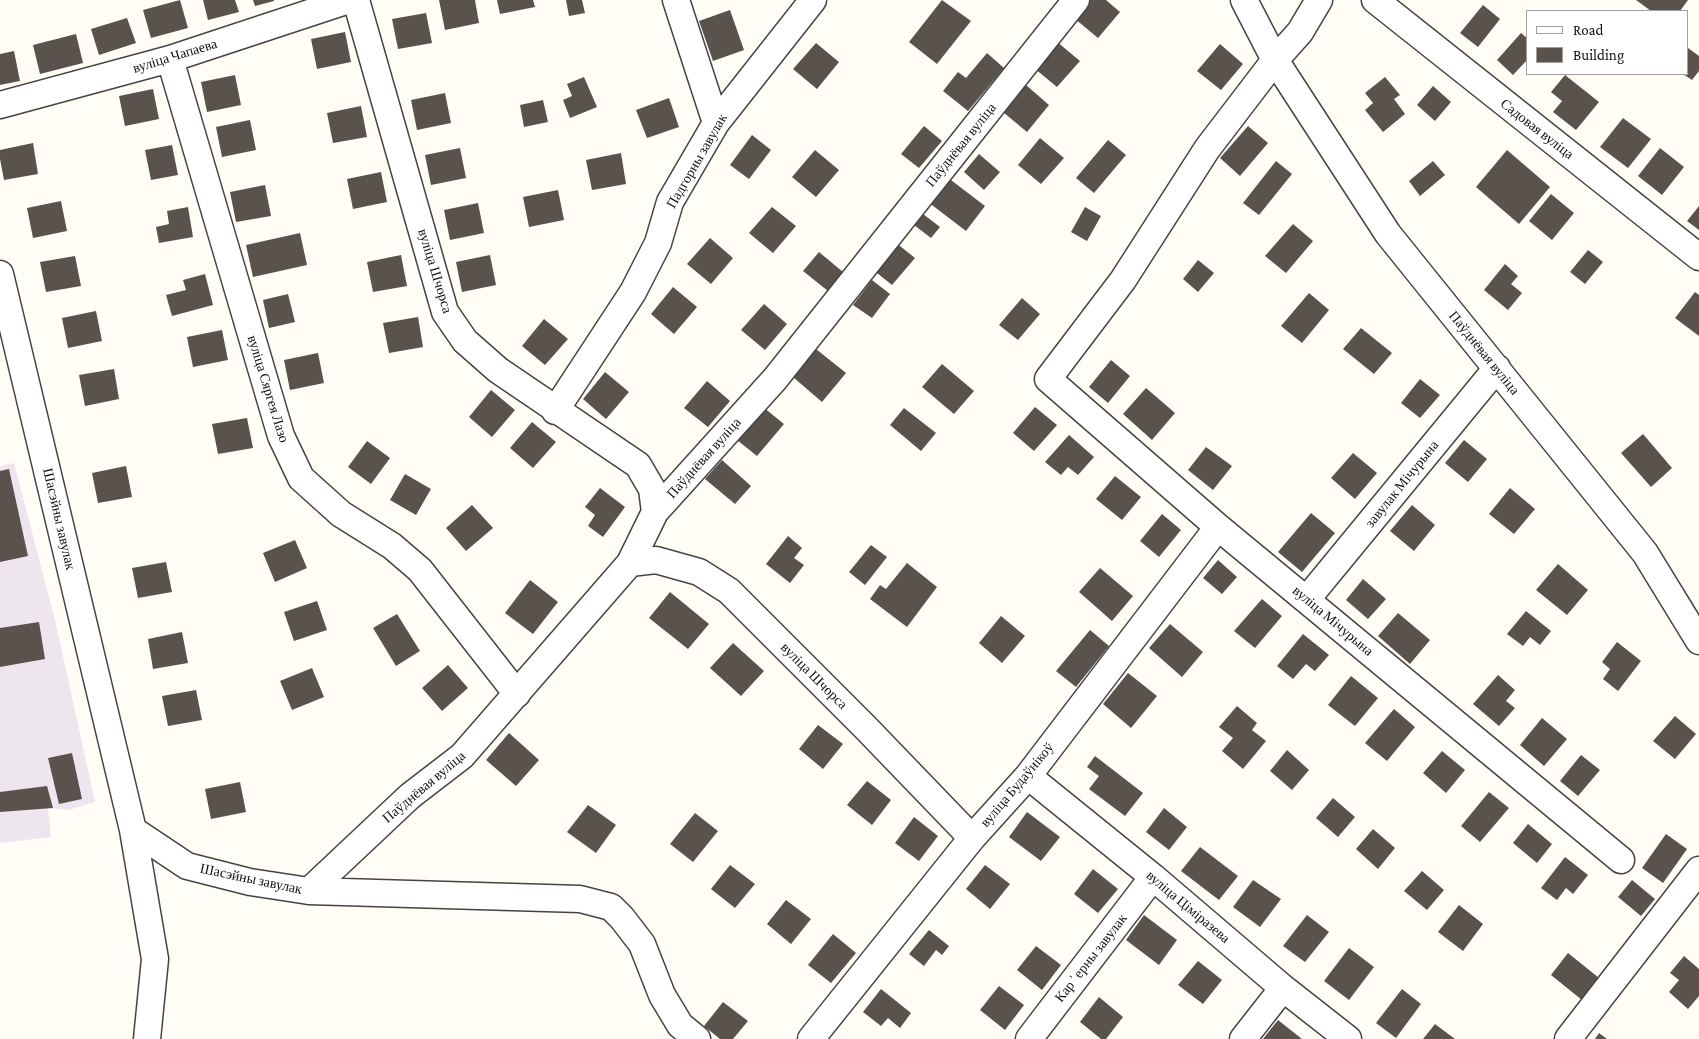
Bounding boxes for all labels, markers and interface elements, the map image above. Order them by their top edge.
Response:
legend [1526,10,1689,75]
text: Road [1573,22,1603,38]
street label: вуліца Чапаева [131,35,219,77]
text: Building [1573,47,1624,63]
street label: Садовая вуліца [1497,95,1577,163]
street label: Паўднёвая вуліца [922,100,1000,190]
street label: Падгорны завулак [663,111,731,211]
street label: вуліца Шчорса [414,227,456,315]
street label: Паўднёвая вуліца [1445,308,1523,398]
street label: вуліца Сяргея Лазо [244,333,292,445]
street label: Паўднёвая вуліца [663,414,745,502]
street label: завулак Мічурына [1362,437,1442,531]
street label: Шасэйны завулак [39,466,79,572]
street label: вуліца Мічурына [1289,582,1377,660]
street label: вуліца Шчорса [777,639,851,713]
street label: вуліца Будаўнікоў [977,739,1057,831]
street label: Паўднёвая вуліца [379,747,469,827]
street label: Шасэйны завулак [198,860,304,898]
street label: вуліца Ціміразева [1143,867,1233,947]
street label: Карʼерны завулак [1051,910,1131,1006]

